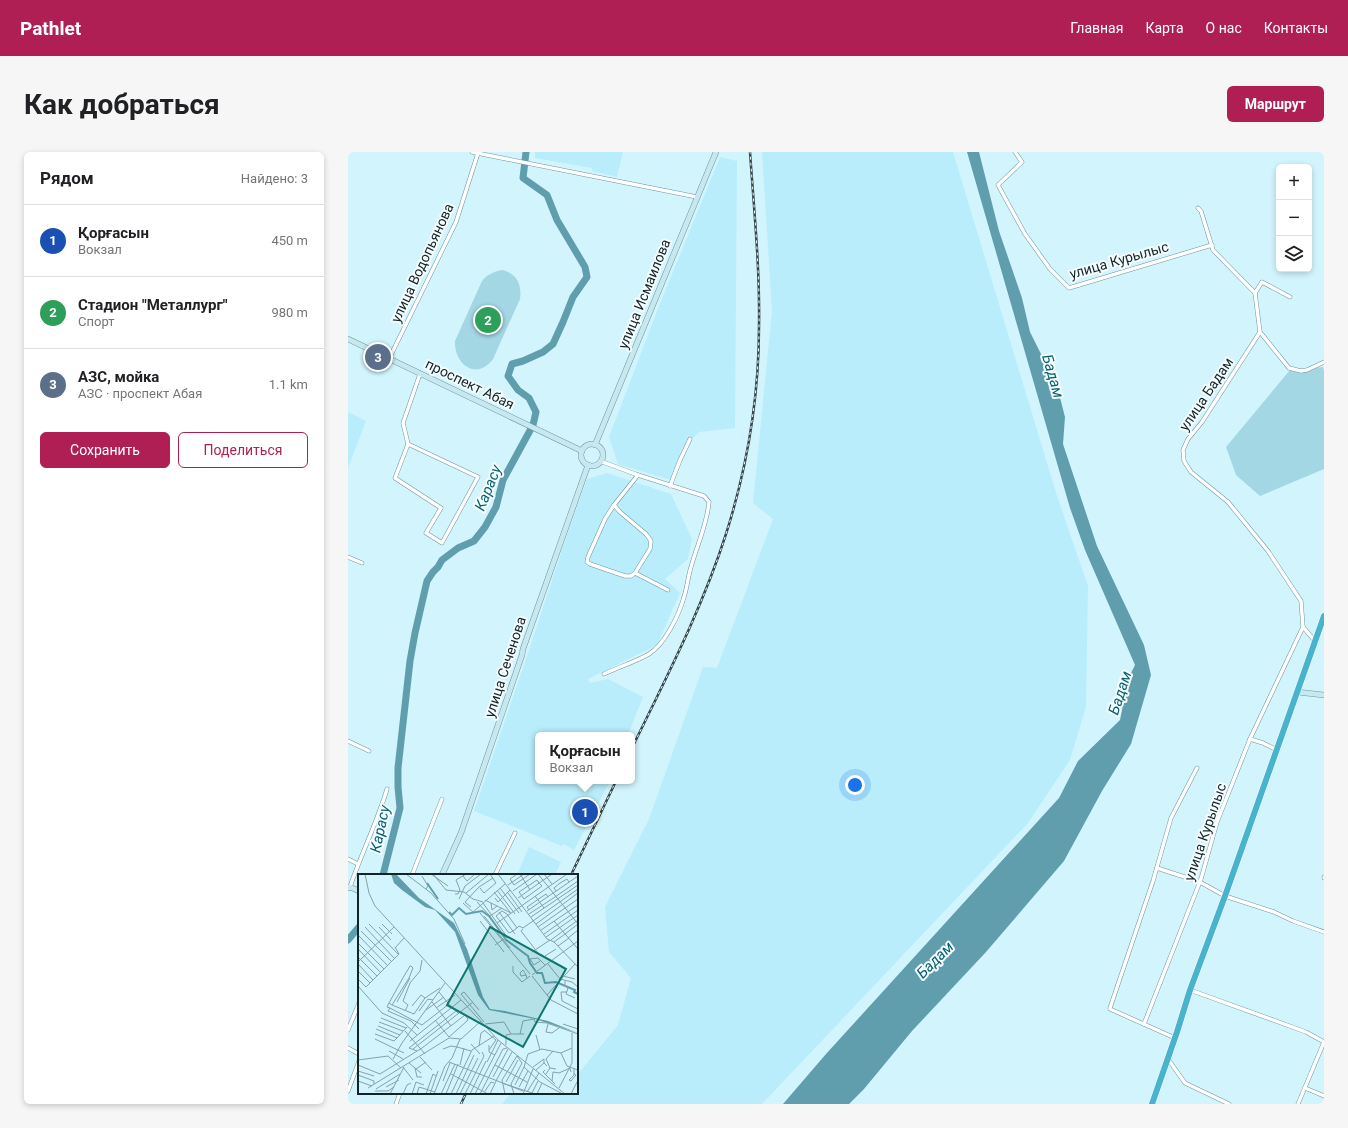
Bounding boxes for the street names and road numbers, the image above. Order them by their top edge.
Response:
street label: улица Водопьянова [387,201,457,325]
street label: улица Исмаилова [615,237,673,351]
street label: улица Курылыс [1068,238,1170,282]
street label: улица Бадам [1176,354,1236,434]
street label: проспект Абая [423,356,517,412]
street label: улица Сеченова [481,615,529,719]
street label: улица Курылыс [1181,781,1229,883]

